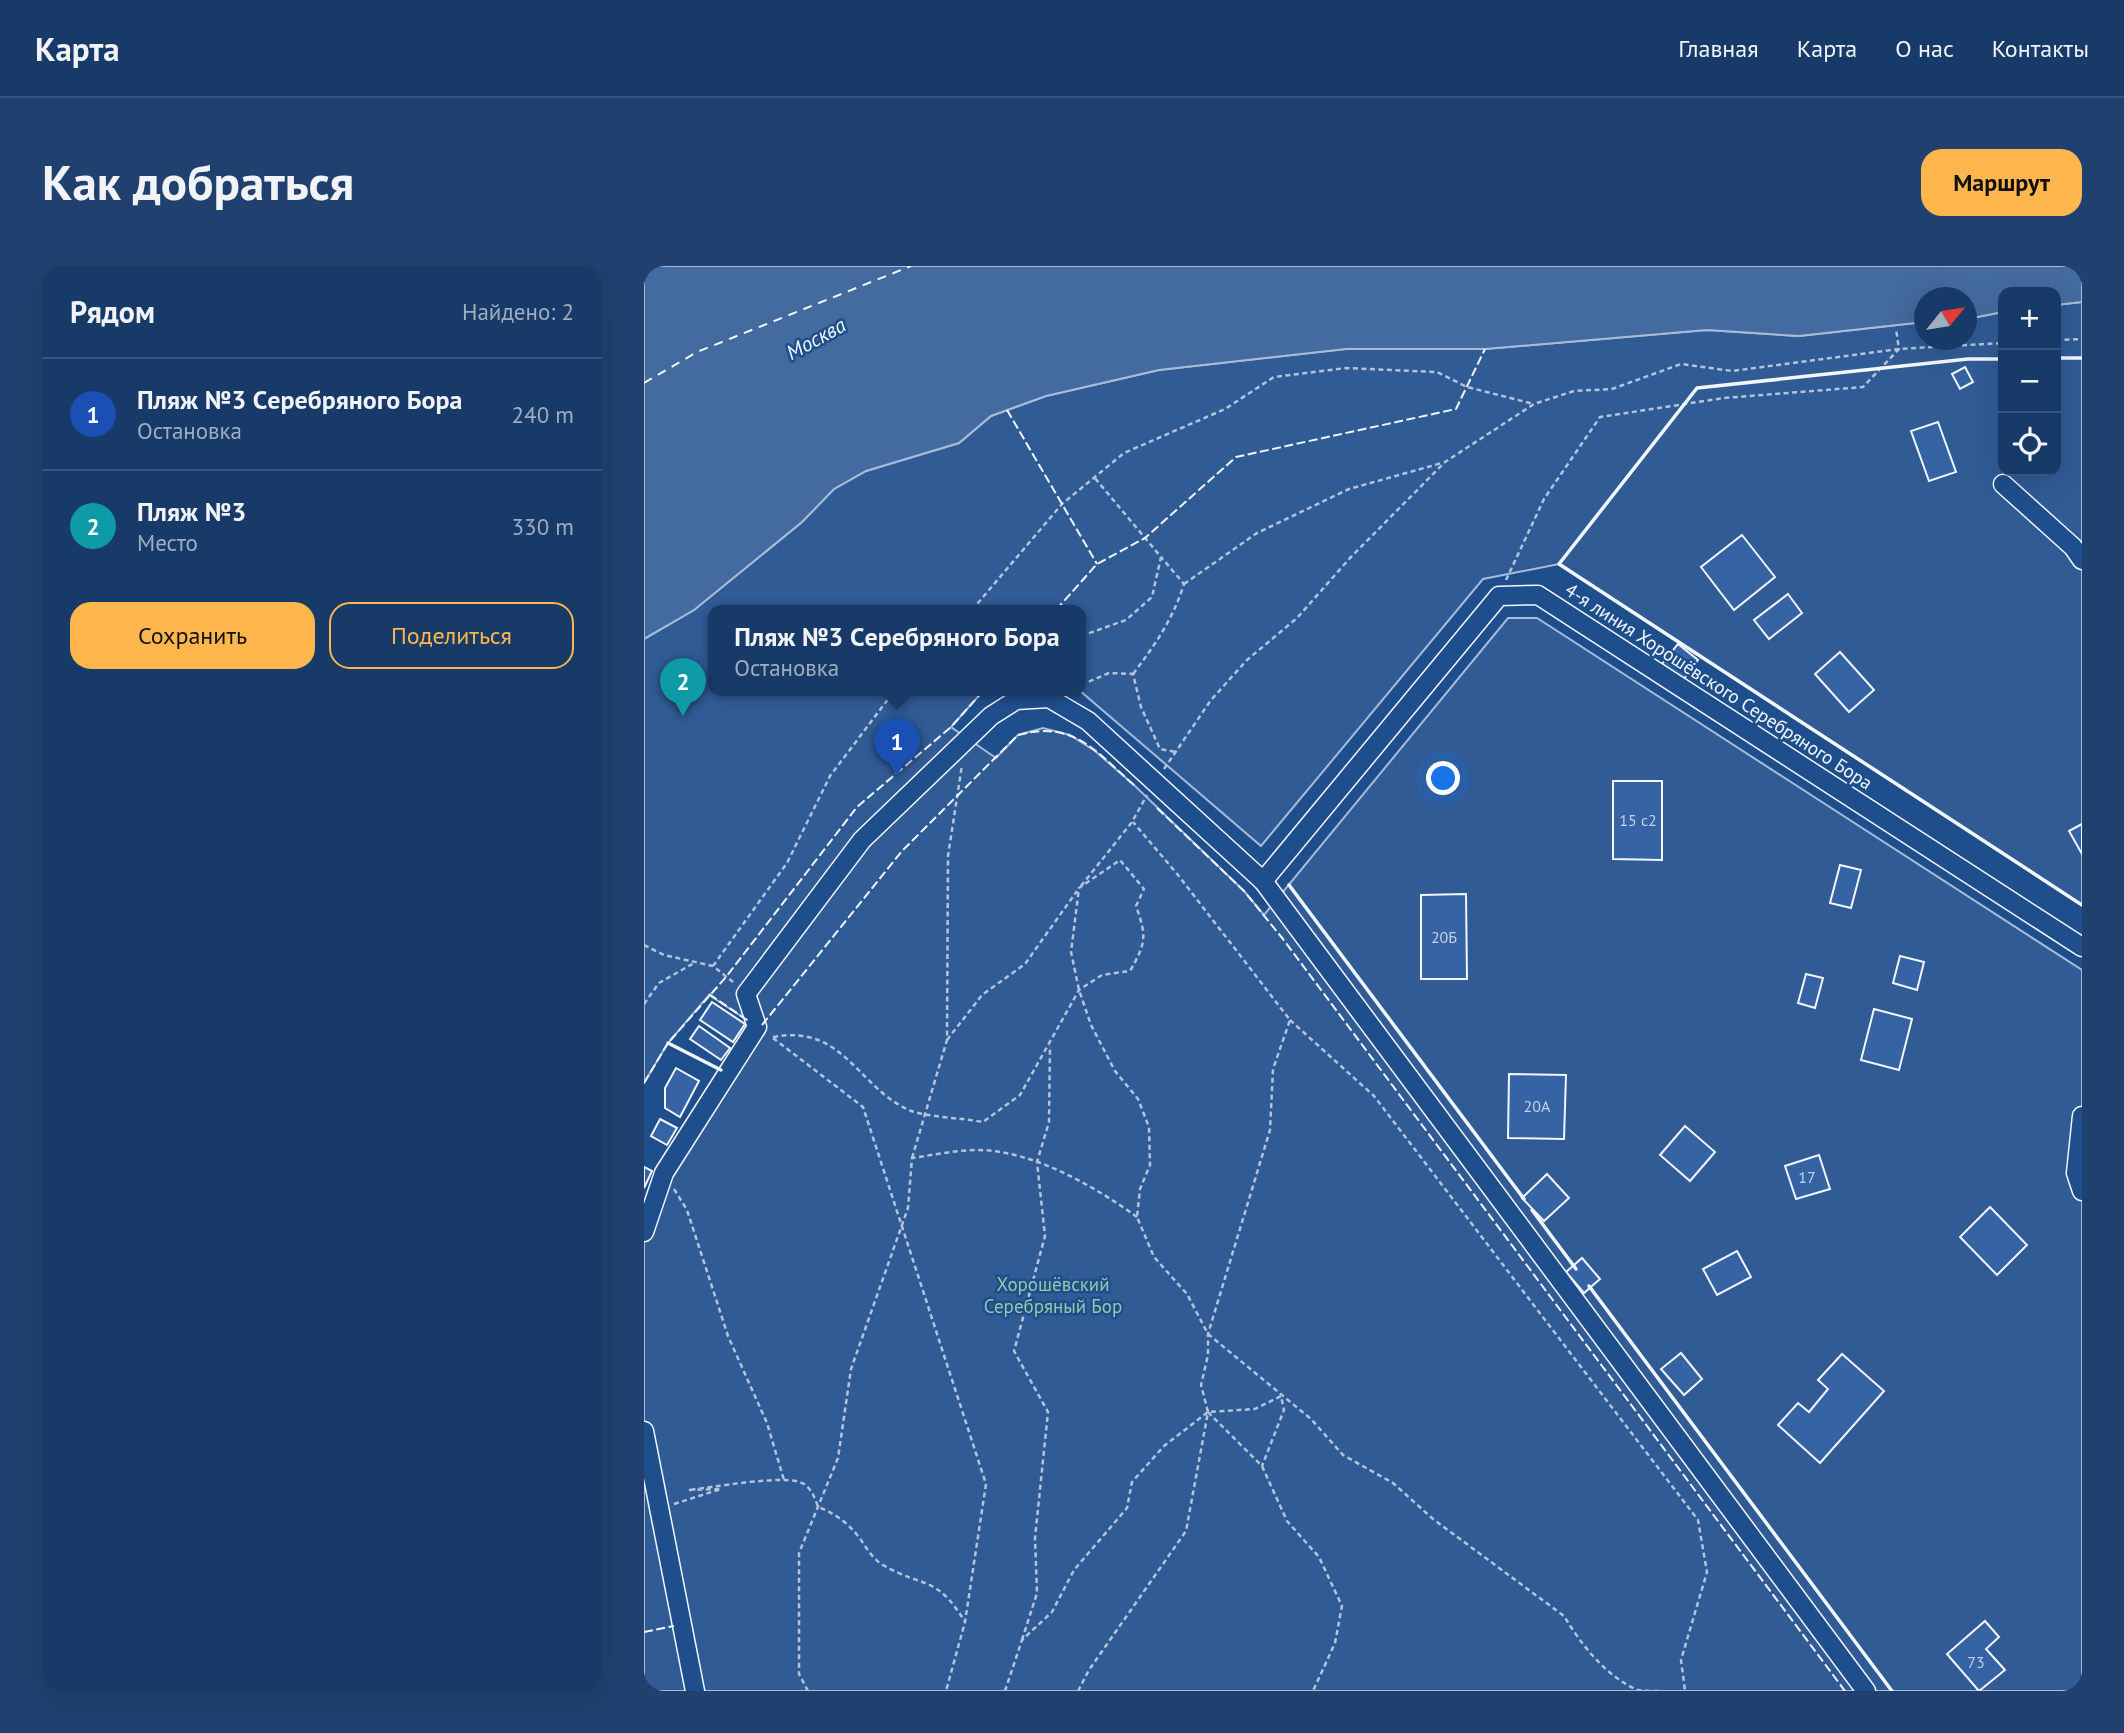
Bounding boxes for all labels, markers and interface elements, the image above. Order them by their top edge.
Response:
text: Карта [35,27,120,70]
text: Главная [1678,33,1759,64]
text: Карта [1797,33,1857,64]
text: О нас [1895,33,1954,64]
text: Контакты [1992,33,2089,64]
button: Маршрут [1921,149,2082,216]
text: Как добраться [42,150,354,214]
north arrow [1914,287,1977,350]
map controls [1998,287,2061,476]
button: + [1998,287,2061,350]
text: Рядом [70,292,155,331]
text: Найдено: 2 [462,297,574,326]
water label: Москва [781,311,851,366]
button: − [1998,350,2061,413]
text: Пляж №3 Cеребряного Бора [137,383,463,416]
text: 1 [86,400,100,429]
text: 240 m [512,400,574,429]
button: locate [1998,413,2061,476]
text: Остановка [137,416,242,445]
text: Пляж №3 [137,495,246,528]
text: 2 [86,512,100,541]
text: 330 m [512,512,574,541]
text: Место [137,528,198,557]
street label: 4-я линия Хорошёвского Серебряного Бора [1561,577,1877,795]
button: Сохранить [70,602,315,669]
button: Поделиться [329,602,574,669]
popup [708,605,1086,696]
text: Пляж №3 Cеребряного Бора [734,620,1060,653]
text: Остановка [734,653,839,682]
pin: 2 [660,658,706,716]
pin: 1 [874,718,920,776]
your location [1426,761,1460,795]
house number: 15 с2 [1619,810,1657,830]
house number: 20Б [1431,927,1457,947]
house number: 20А [1524,1096,1551,1116]
house number: 17 [1798,1167,1816,1187]
park label: Хорошёвский Серебряный Бор [984,1272,1122,1318]
house number: 73 [1967,1652,1985,1672]

